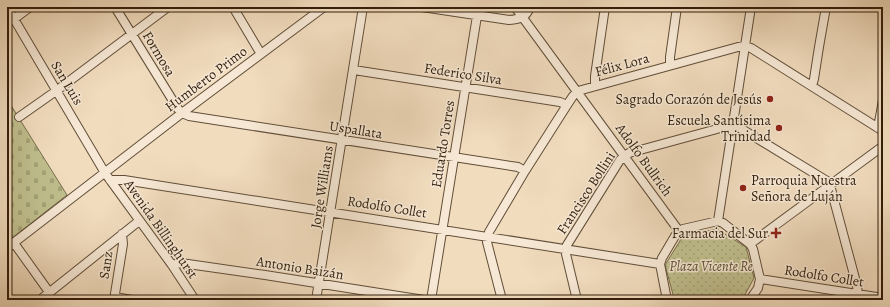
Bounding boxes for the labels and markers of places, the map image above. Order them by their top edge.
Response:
place label: Sagrado Corazón de Jesús [616,90,762,109]
marker: Sagrado Corazón de Jesús [765,94,775,104]
place label: Escuela Santísima Trinidad [667,111,771,146]
marker: Escuela Santísima Trinidad [774,123,784,133]
place label: Parroquia Nuestra Señora de Luján [751,171,857,206]
marker: Parroquia Nuestra Señora de Luján [738,183,748,193]
place label: Farmacia del Sur [672,224,769,243]
marker: Farmacia del Sur [771,228,781,238]

